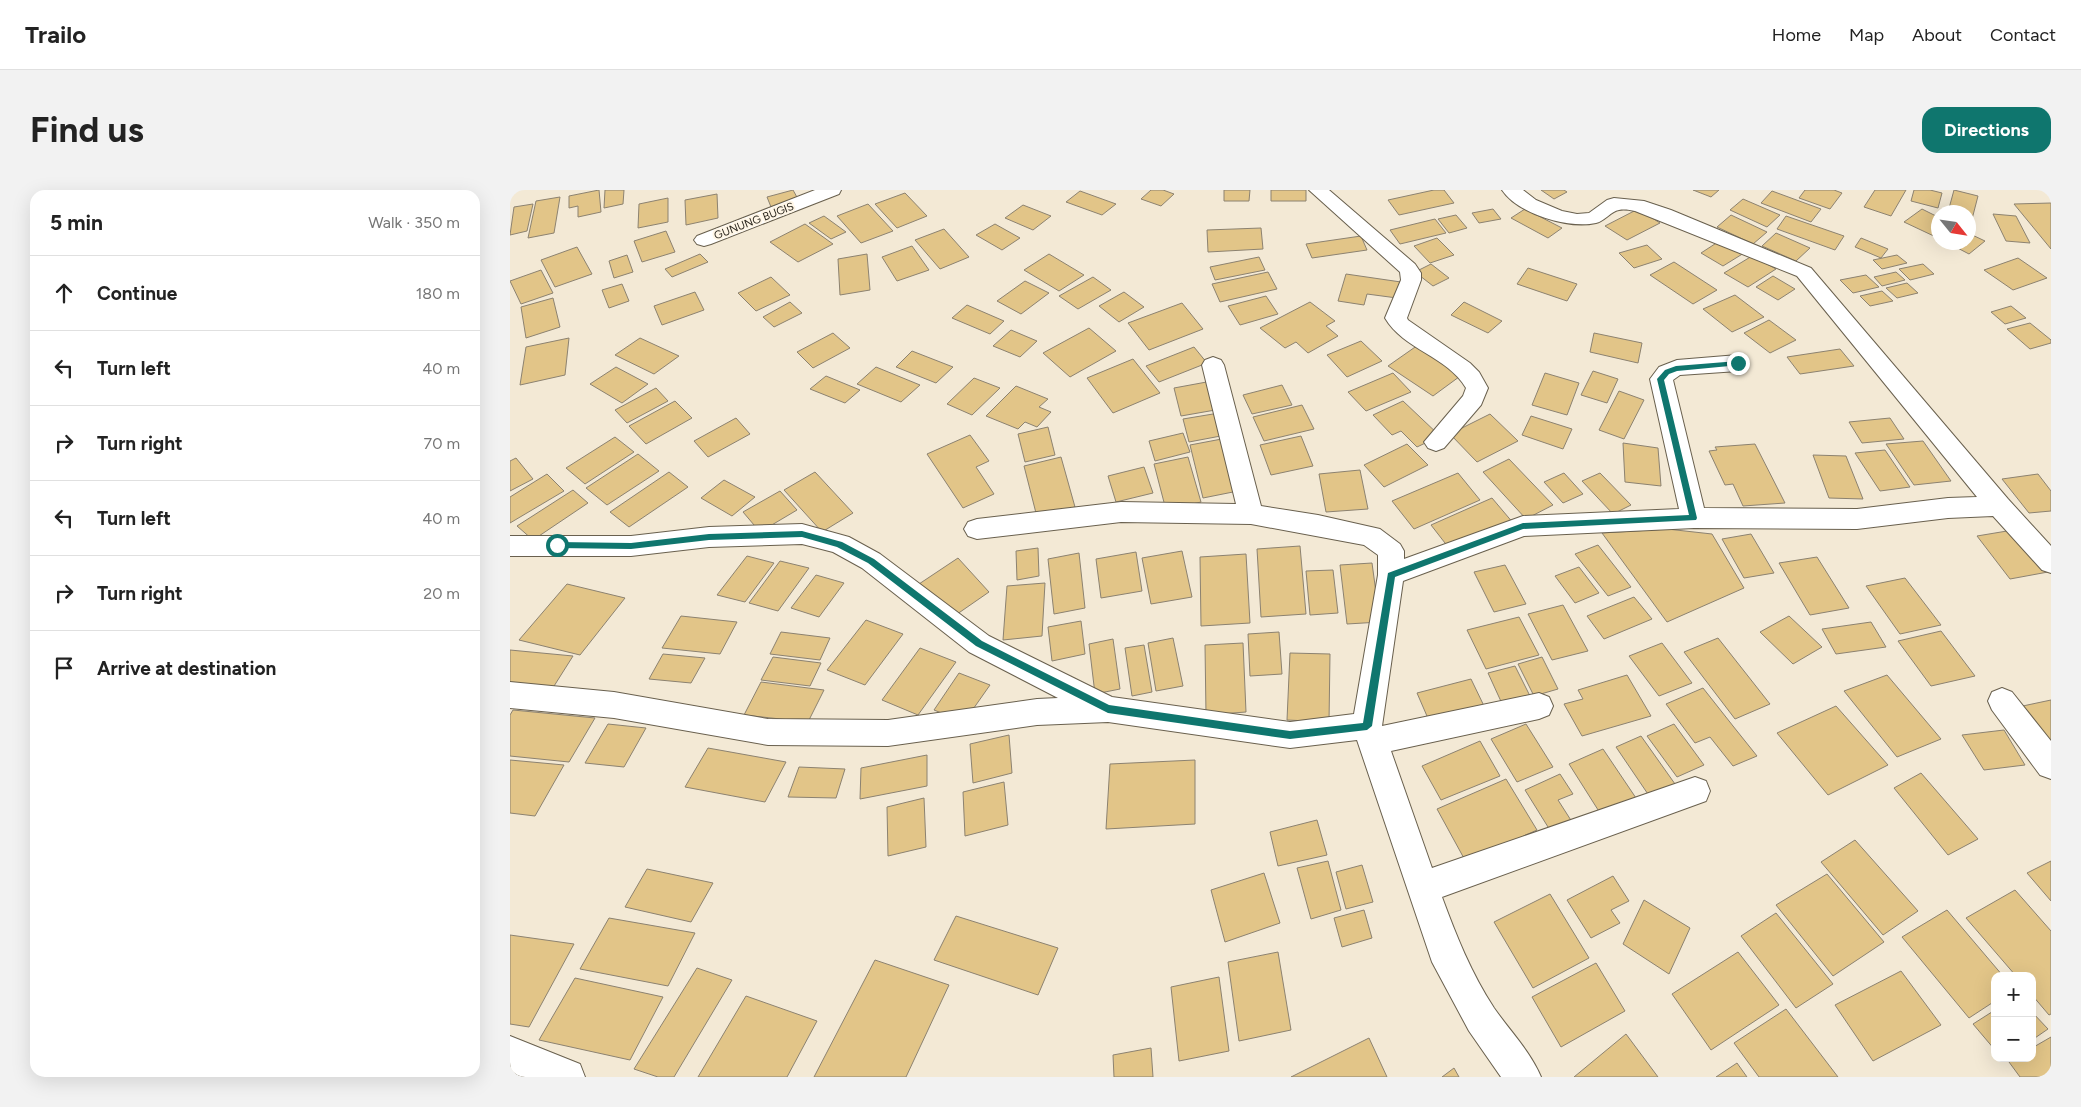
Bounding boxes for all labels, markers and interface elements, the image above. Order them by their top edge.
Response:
text: Trailo [25,20,86,49]
text: Home [1772,24,1821,46]
text: Map [1849,24,1884,46]
text: About [1912,24,1962,46]
text: Contact [1990,24,2056,46]
button: Directions [1922,107,2051,153]
text: Find us [30,109,144,151]
street label: GUNUNG BUGIS [712,200,796,242]
north arrow [1931,205,1976,250]
text: 5 min [50,210,103,235]
text: Walk · 350 m [368,213,460,232]
icon: ahead [50,279,78,307]
text: Continue [97,282,177,305]
text: 180 m [416,284,460,303]
route end [1727,352,1750,375]
icon: left [50,354,78,382]
text: Turn left [97,357,171,380]
text: 40 m [422,359,460,378]
icon: right [50,429,78,457]
text: Turn right [97,432,183,455]
text: 70 m [424,434,460,453]
icon: left [50,504,78,532]
text: Turn left [97,507,171,530]
text: 40 m [422,509,460,528]
route start [546,534,569,557]
icon: right [50,579,78,607]
text: Turn right [97,582,183,605]
text: 20 m [423,584,460,603]
icon: arrive [50,654,78,682]
text: Arrive at destination [97,657,276,680]
map controls [1991,972,2036,1062]
button: + [1991,972,2036,1017]
button: − [1991,1017,2036,1062]

